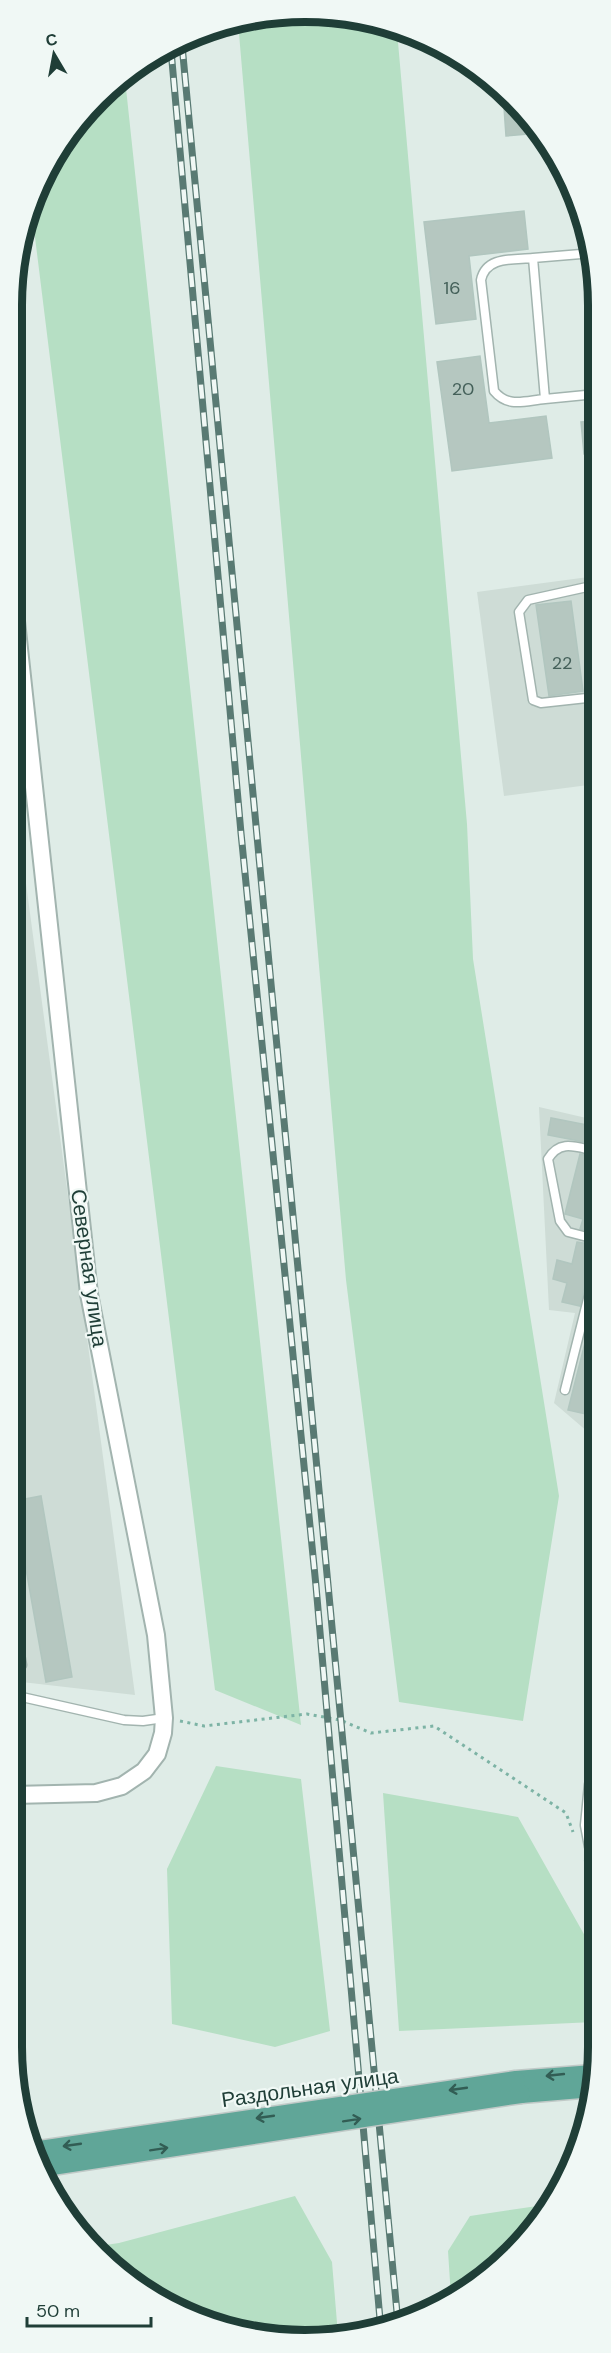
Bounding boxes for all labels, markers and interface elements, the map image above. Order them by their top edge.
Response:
north arrow [24,24,84,84]
text: С [44,28,59,51]
house number: 16 [444,276,460,300]
house number: 20 [452,377,474,401]
house number: 22 [552,651,572,675]
street label: Северная улица [64,1187,114,1349]
street label: Раздольная улица [220,2062,401,2114]
one-way arrow [545,2070,565,2081]
one-way arrow [449,2083,469,2094]
one-way arrow [256,2111,276,2122]
one-way arrow [342,2114,361,2125]
one-way arrow [63,2140,83,2151]
one-way arrow [149,2144,169,2155]
scale bar [27,2290,152,2328]
text: 50 m [36,2299,80,2323]

